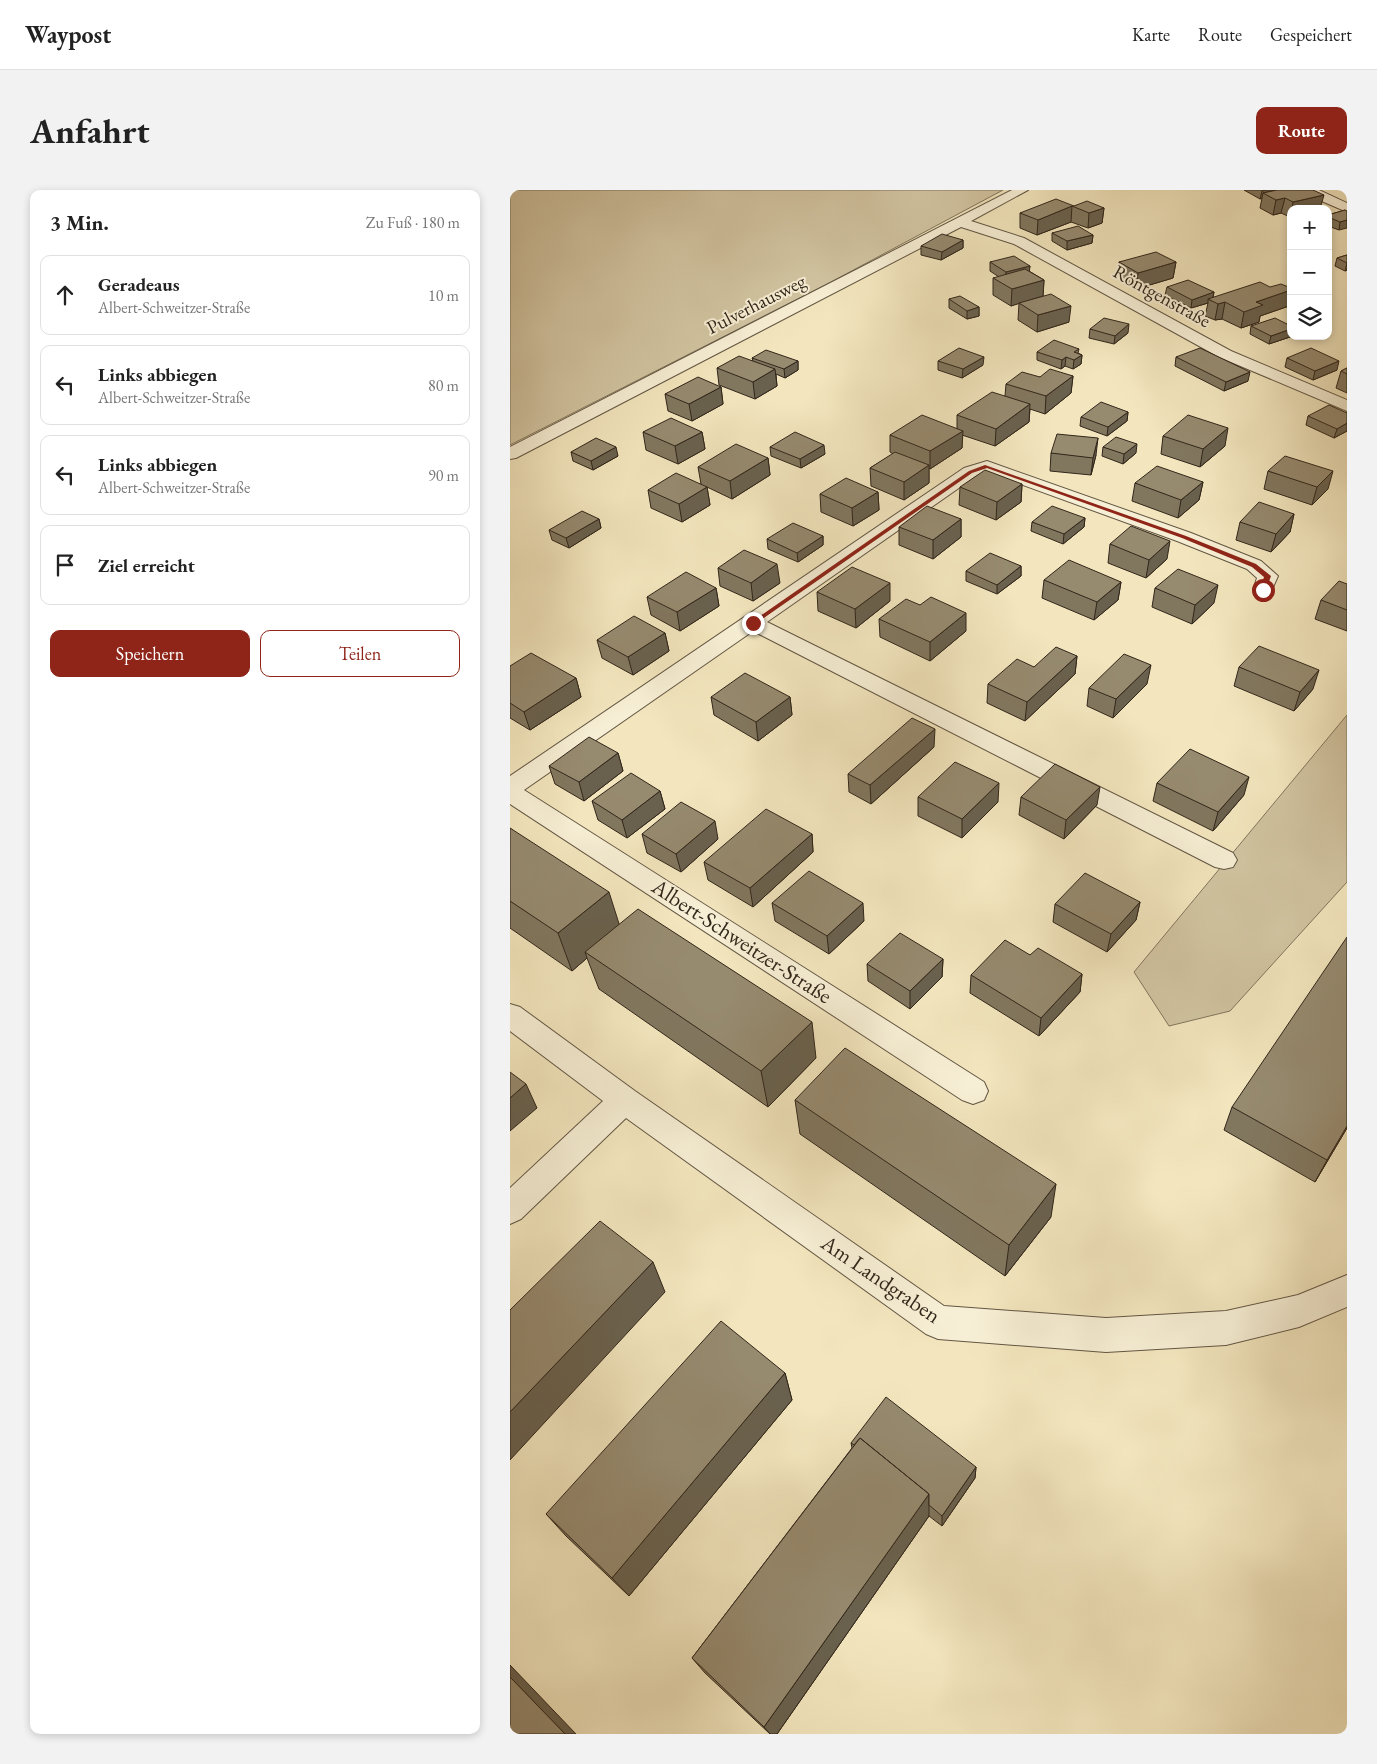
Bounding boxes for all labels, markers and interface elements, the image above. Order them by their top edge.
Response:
text: Waypost [25,19,111,50]
text: Karte [1132,23,1170,46]
text: Route [1198,23,1242,46]
text: Gespeichert [1270,23,1352,46]
button: Route [1256,107,1347,154]
text: Anfahrt [30,108,150,153]
map controls [1287,205,1332,340]
button: + [1287,205,1332,250]
text: 3 Min. [50,209,109,236]
text: Zu Fuß · 180 m [366,212,460,233]
button: − [1287,250,1332,295]
street label: Röntgenstraße [1109,259,1215,333]
street label: Pulverhausweg [702,268,811,340]
text: Geradeaus [98,272,180,297]
icon: ahead [51,281,79,309]
text: 10 m [428,285,459,306]
button: layers [1287,295,1332,340]
text: Albert-Schweitzer-Straße [98,297,250,318]
text: Links abbiegen [98,362,217,387]
icon: left [51,371,79,399]
text: 80 m [428,375,459,396]
text: Albert-Schweitzer-Straße [98,387,250,408]
text: Links abbiegen [98,452,217,477]
icon: left [51,461,79,489]
text: 90 m [428,465,459,486]
text: Albert-Schweitzer-Straße [98,477,250,498]
icon: arrive [51,551,79,579]
text: Ziel erreicht [98,553,195,578]
route start [1252,579,1275,602]
route end [742,612,765,635]
button: Speichern [50,630,250,677]
button: Teilen [260,630,460,677]
street label: Albert-Schweitzer-Straße [646,871,838,1010]
street label: Am Landgraben [815,1228,947,1330]

